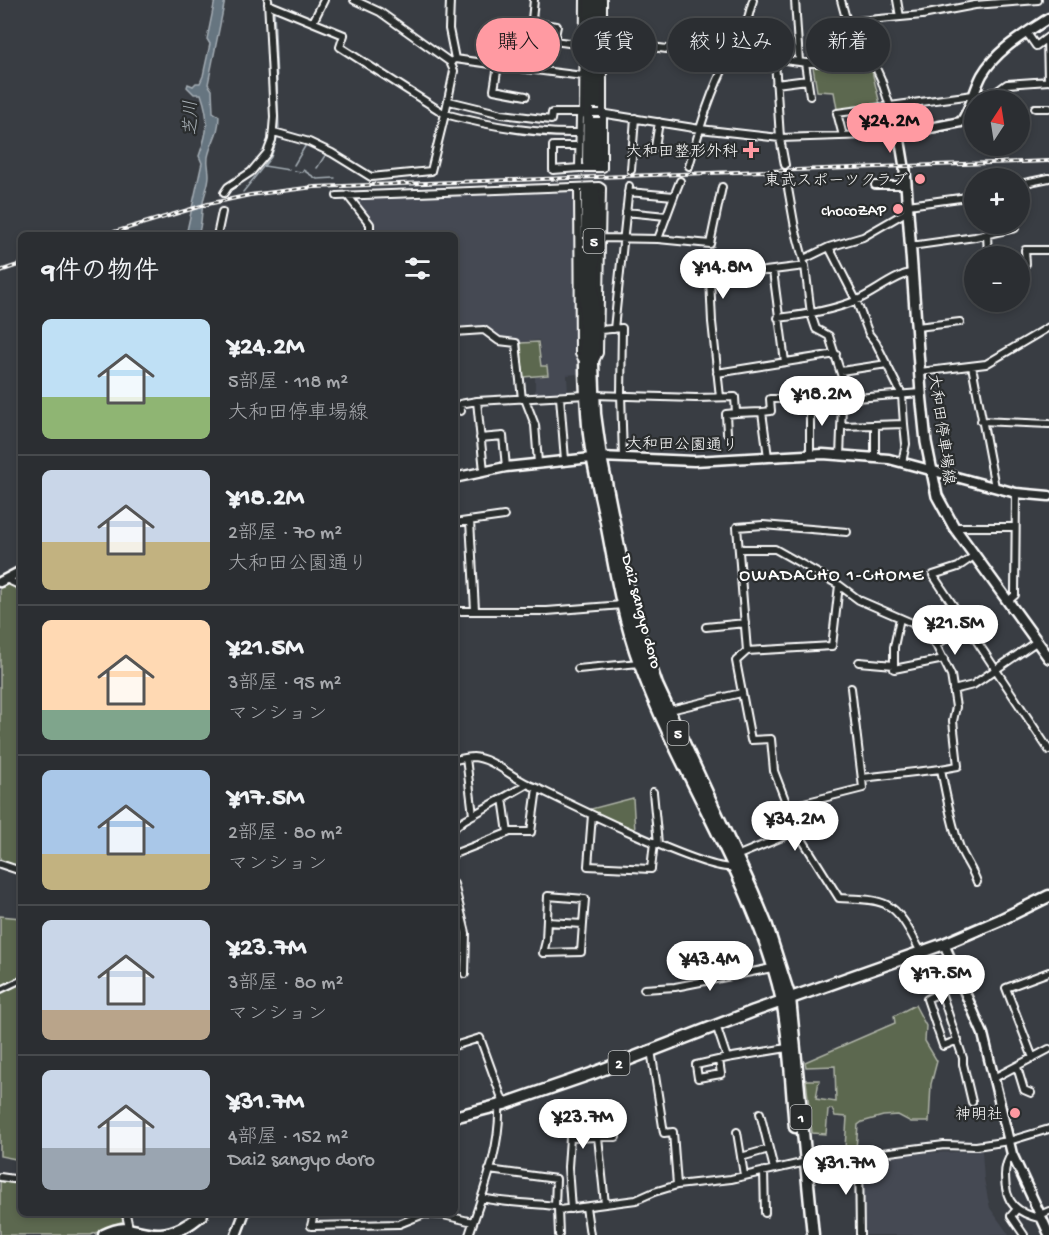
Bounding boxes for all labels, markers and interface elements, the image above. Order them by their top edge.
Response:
chip: 購入 [476,18,560,72]
chip: 賃貸 [572,18,656,72]
chip: 絞り込み [668,18,794,72]
chip: 新着 [806,18,890,72]
north arrow [964,90,1030,156]
map controls [964,90,1030,312]
water label: 芝川 [181,100,203,136]
pin: ¥24.2M [841,103,939,154]
text: ¥24.2M [861,111,919,134]
marker: 大和田整形外科 [742,141,760,159]
place label: 大和田整形外科 [626,143,738,163]
button: + [964,168,1030,234]
place label: 東武スポーツクラブ [764,171,908,192]
marker: 東武スポーツクラブ [913,172,927,186]
marker: chocoZAP [891,202,905,216]
place label: chocoZAP [821,203,886,222]
road number: 5 [584,229,604,253]
button: − [964,246,1030,312]
pin: ¥14.8M [674,249,772,300]
icon: filters [401,252,434,285]
text: ¥14.8M [694,257,752,280]
text: 9件の物件 [42,258,159,289]
text: ¥24.2M [228,333,304,364]
icon: home [90,343,162,415]
text: 5部屋 · 118 m² [228,372,348,395]
street label: 大和田停車場線 [922,372,959,486]
pin: ¥18.2M [773,376,871,427]
text: ¥18.2M [793,384,851,407]
text: 大和田停車場線 [228,403,368,426]
street label: 大和田公園通り [626,435,738,457]
text: ¥18.2M [228,484,304,515]
icon: home [90,494,162,566]
text: 2部屋 · 70 m² [228,523,342,546]
street label: Dai2 sangyo doro [615,552,664,671]
text: 大和田公園通り [228,554,368,577]
district label: OWADACHO 1-CHOME [739,566,925,587]
pin: ¥21.5M [906,605,1004,656]
text: ¥21.5M [926,613,984,636]
text: ¥21.5M [228,634,303,665]
icon: home [90,644,162,716]
text: 3部屋 · 95 m² [228,673,342,696]
text: マンション [228,704,327,727]
road number: 5 [668,721,688,745]
text: ¥17.5M [228,784,304,815]
icon: home [90,794,162,866]
pin: ¥34.2M [746,801,844,852]
text: ¥34.2M [765,809,825,832]
text: 2部屋 · 80 m² [228,823,343,846]
text: マンション [228,854,327,877]
text: ¥23.7M [228,934,306,965]
pin: ¥43.4M [661,941,759,992]
icon: home [90,944,162,1016]
text: ¥43.4M [681,949,739,972]
pin: ¥17.5M [893,955,991,1006]
text: ¥17.5M [913,963,971,986]
text: 3部屋 · 80 m² [228,973,343,996]
text: マンション [228,1004,327,1027]
road number: 2 [608,1051,630,1075]
text: ¥31.7M [228,1088,304,1119]
icon: home [90,1094,162,1166]
pin: ¥23.7M [534,1099,632,1150]
road number: 1 [790,1105,812,1129]
place label: 神明社 [955,1106,1003,1126]
marker: 神明社 [1008,1106,1022,1120]
text: ¥23.7M [553,1107,613,1130]
text: 4部屋 · 152 m² [228,1127,348,1150]
pin: ¥31.7M [797,1145,895,1196]
text: Dai2 sangyo doro [228,1150,375,1173]
text: ¥31.7M [817,1153,875,1176]

